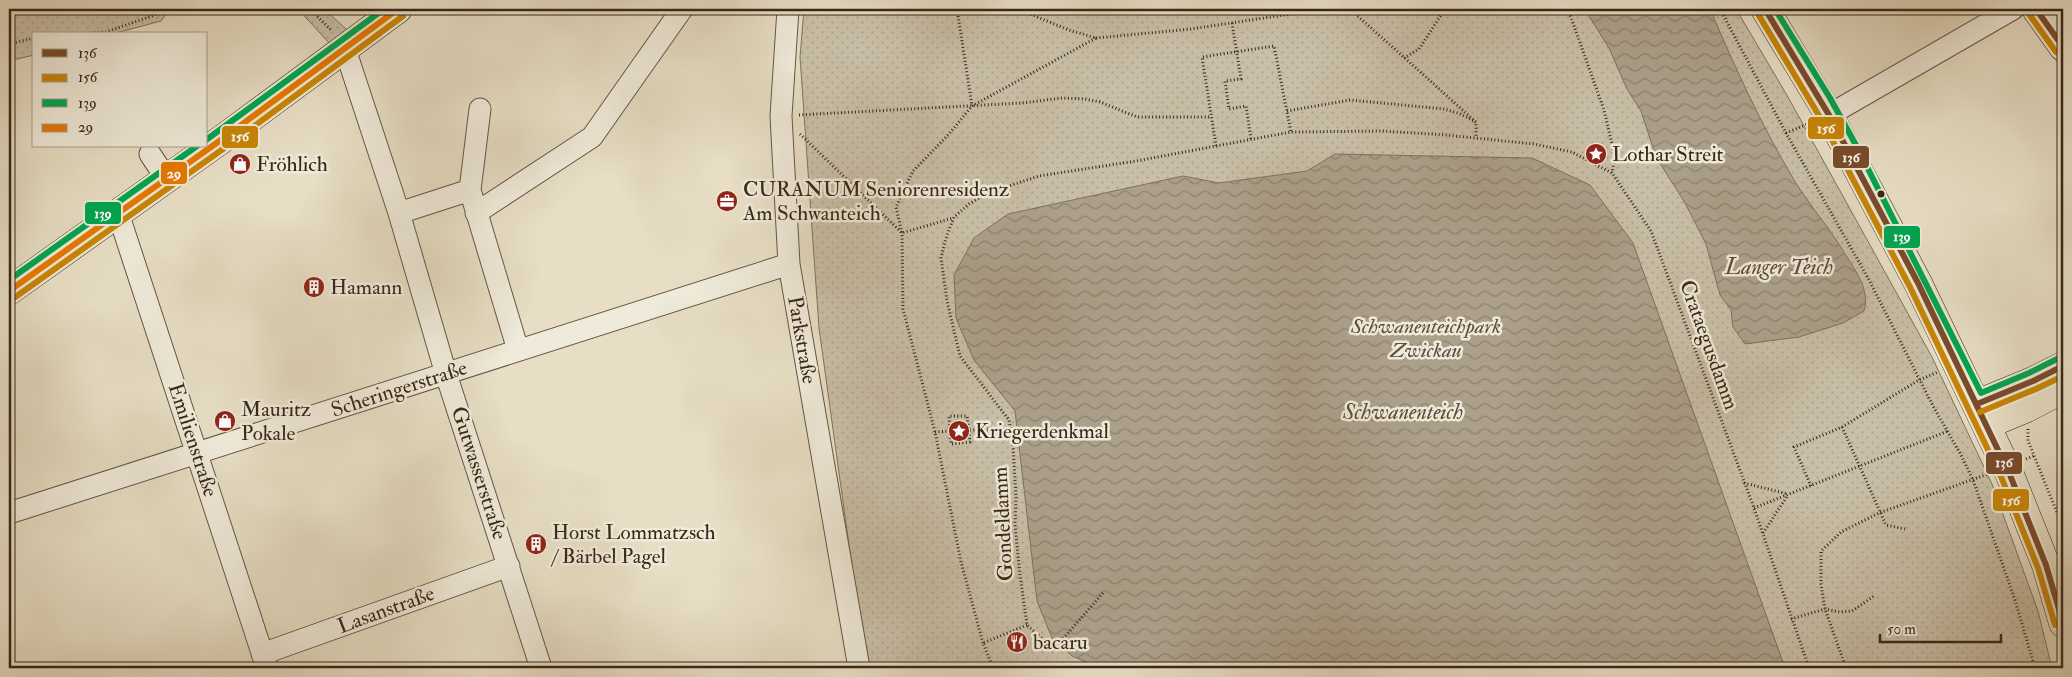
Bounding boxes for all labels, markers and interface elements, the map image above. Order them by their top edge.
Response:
legend [32,32,208,148]
text: 136 [78,44,98,63]
text: 156 [78,68,99,87]
text: 139 [78,94,97,113]
line badge: 156 [1807,116,1845,140]
text: 29 [78,118,93,137]
text: 156 [1817,120,1836,137]
line badge: 156 [221,125,259,149]
text: 156 [231,128,250,145]
place label: Lothar Streit [1612,141,1724,168]
place icon: Lothar Streit [1584,142,1608,166]
line badge: 136 [1832,145,1870,169]
text: 136 [1842,149,1861,166]
place label: Fröhlich [256,151,328,178]
shop icon: Fröhlich [228,152,252,176]
line badge: 29 [160,161,188,185]
text: 29 [167,165,181,182]
place label: CURANUM Seniorenresidenz Am Schwanteich [742,176,1009,227]
office icon: CURANUM Seniorenresidenz Am Schwanteich [715,189,739,213]
unlabelled marker [1876,189,1886,199]
line badge: 139 [84,201,122,225]
text: 139 [94,205,112,222]
line badge: 139 [1883,225,1921,249]
text: 139 [1893,228,1911,245]
water label: Langer Teich [1724,253,1833,281]
place label: Hamann [330,274,403,301]
building icon: Hamann [302,275,326,299]
street label: Crataegusdamm [1673,276,1745,414]
street label: Parkstraße [781,294,823,386]
park label: Schwanenteichpark Zwickau [1350,313,1501,364]
street label: Scheringerstraße [327,354,471,424]
street label: Emilienstraße [162,380,224,501]
place label: Mauritz Pokale [241,396,311,447]
water label: Schwanenteich [1342,398,1463,426]
street label: Gutwasserstraße [445,403,513,543]
shop icon: Mauritz Pokale [213,409,237,433]
place label: Kriegerdenkmal [975,418,1109,445]
place icon: Kriegerdenkmal [947,419,971,443]
line badge: 136 [1985,451,2023,475]
text: 136 [1995,454,2014,471]
street label: Gondeldamm [987,466,1019,582]
line badge: 156 [1992,488,2030,512]
text: 156 [2002,492,2021,509]
place label: Horst Lommatzsch / Bärbel Pagel [550,519,716,570]
building icon: Horst Lommatzsch / Bärbel Pagel [524,532,548,556]
street label: Lasanstraße [334,580,438,640]
scale bar [1880,612,2001,644]
text: 50 m [1887,620,1916,639]
place label: bacaru [1033,629,1088,656]
restaurant icon: bacaru [1005,630,1029,654]

